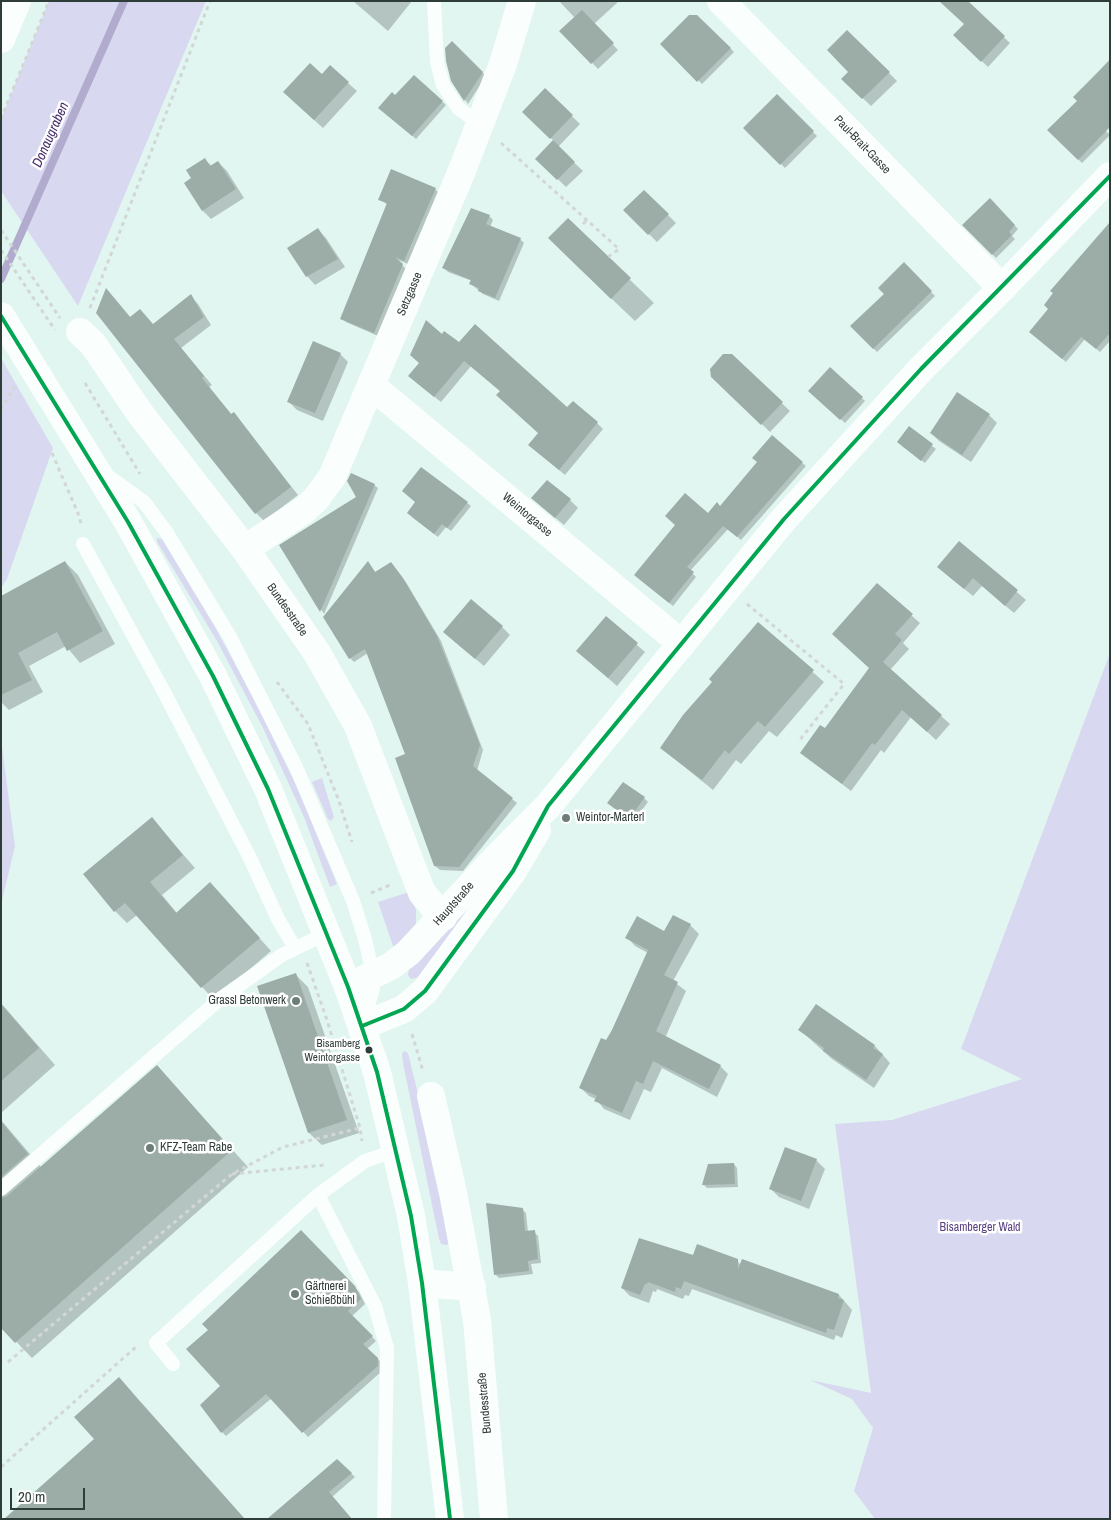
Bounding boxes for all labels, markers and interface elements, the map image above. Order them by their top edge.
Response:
water label: Donaugraben [29,100,73,170]
street label: Paul-Brait-Gasse [831,113,893,177]
street label: Setzgasse [394,270,426,318]
street label: Weintorgasse [499,490,555,540]
street label: Bundesstraße [264,581,310,639]
place label: Weintor-Marterl [576,811,644,825]
marker: Weintor-Marterl [560,812,572,824]
street label: Hauptstraße [431,879,477,929]
place label: Grassl Betonwerk [208,994,286,1008]
marker: Grassl Betonwerk [290,995,302,1007]
place label: Bisamberg Weintorgasse [305,1037,360,1063]
marker: Bisamberg Weintorgasse [364,1045,374,1055]
place label: KFZ-Team Rabe [160,1141,232,1155]
marker: KFZ-Team Rabe [144,1142,156,1154]
park label: Bisamberger Wald [939,1221,1021,1235]
place label: Gärtnerei Schießbühl [305,1280,355,1308]
marker: Gärtnerei Schießbühl [289,1288,301,1300]
street label: Bundesstraße [475,1372,495,1434]
scale bar [12,1478,88,1510]
text: 20 m [18,1486,45,1507]

